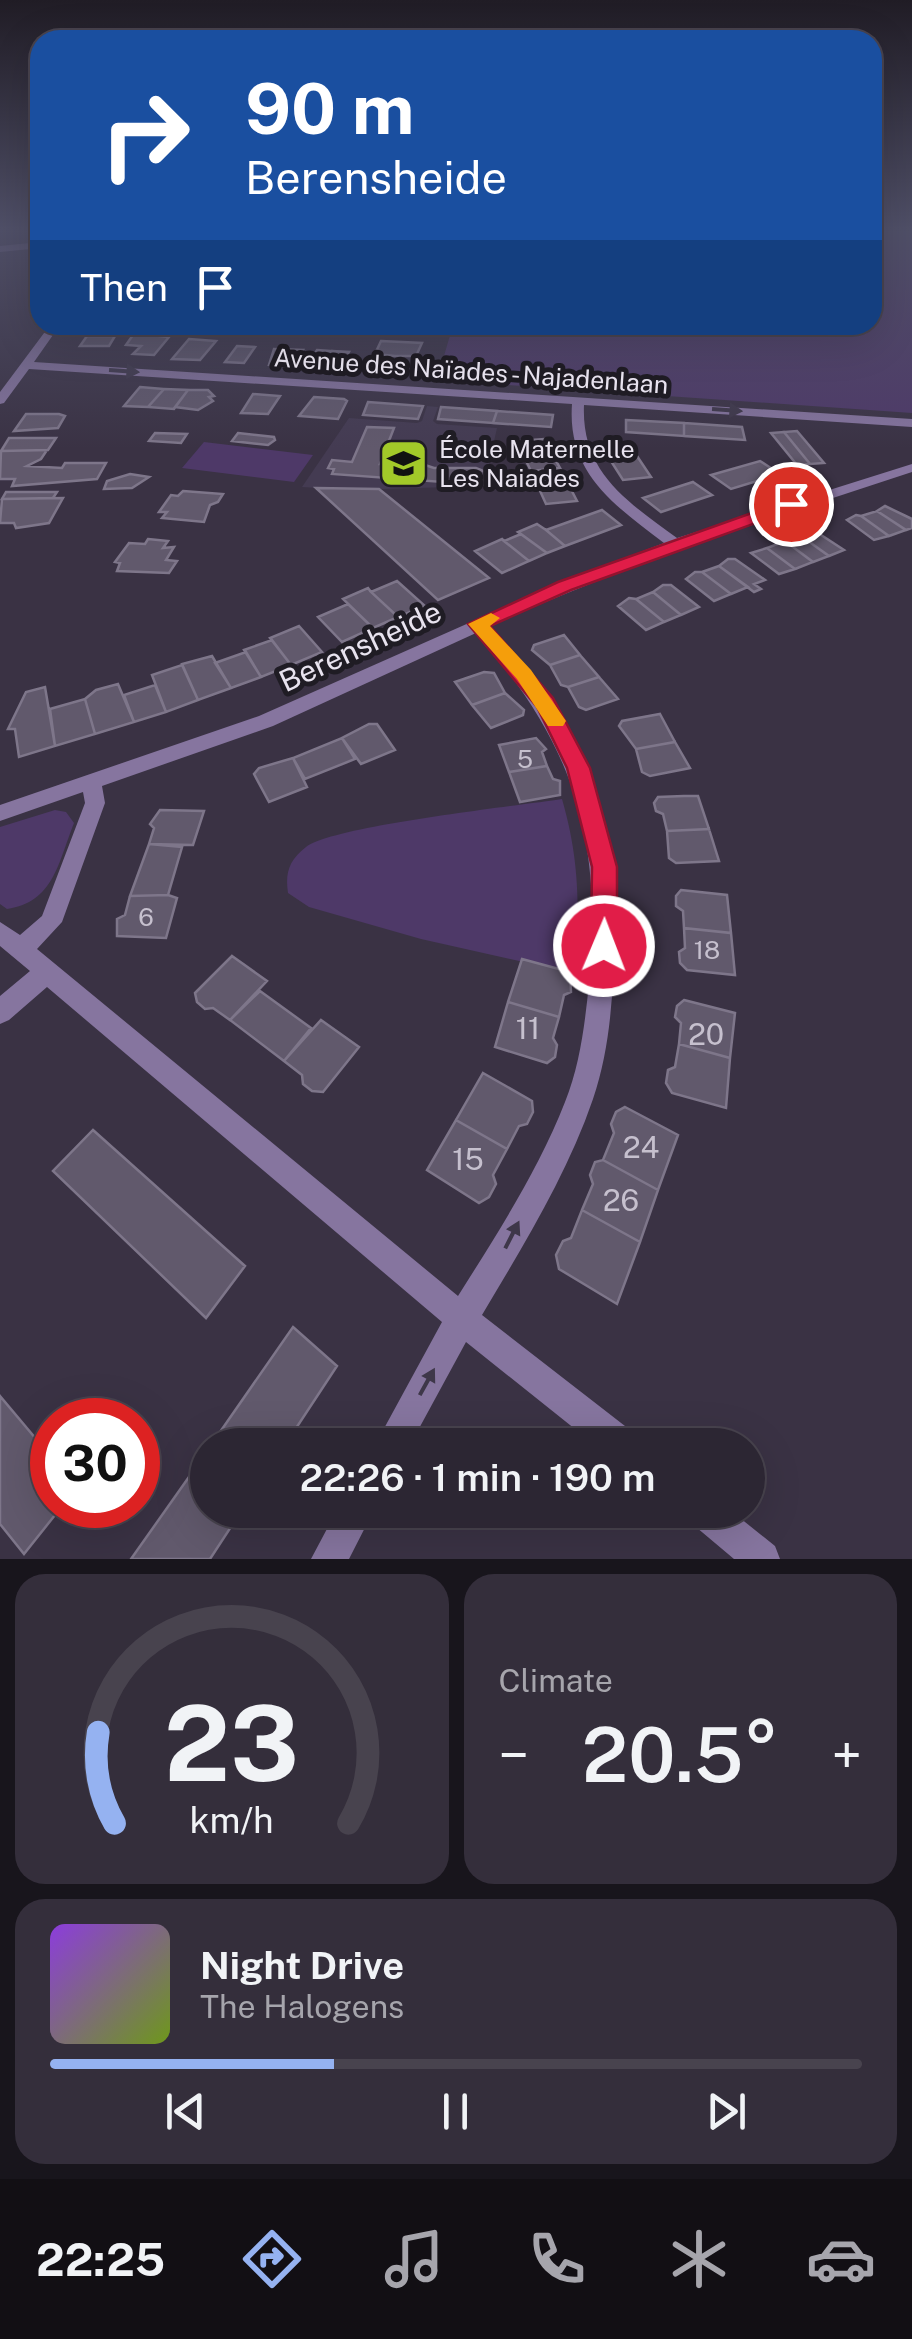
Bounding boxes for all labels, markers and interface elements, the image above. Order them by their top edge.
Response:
text: 90 m [245,67,415,150]
icon: right [80,70,210,200]
text: Berensheide [245,151,507,204]
icon: arrive [188,260,243,315]
text: Then [80,265,168,310]
street label: Avenue des Naïades - Najadenlaan [273,342,669,400]
one-way arrow [108,363,140,379]
one-way arrow [712,402,744,418]
place label: École Maternelle Les Naiades [439,434,635,493]
school or university icon: École Maternelle Les Naiades [378,437,430,489]
pin [749,462,834,547]
icon: arrive [764,477,819,532]
street label: Berensheide [273,593,447,699]
house number: 5 [517,744,533,774]
position arrow [552,894,656,998]
house number: 6 [138,902,154,932]
house number: 18 [694,935,720,965]
house number: 11 [516,1010,540,1046]
house number: 20 [688,1016,724,1052]
house number: 24 [623,1129,659,1165]
house number: 15 [452,1141,484,1177]
house number: 26 [603,1182,639,1218]
one-way arrow [503,1221,520,1250]
one-way arrow [418,1368,436,1396]
speed limit sign: 30 [30,1398,160,1528]
text: 22:26 · 1 min · 190 m [300,1455,655,1500]
text: Climate [499,1662,613,1699]
text: 23 [164,1682,299,1804]
text: 20.5° [582,1711,779,1799]
text: − [499,1723,529,1787]
text: + [832,1723,862,1787]
text: km/h [190,1799,274,1841]
text: Night Drive [200,1943,404,1988]
text: The Halogens [200,1988,404,2025]
icon: previous [158,2084,213,2139]
icon: pause [428,2084,483,2139]
icon: next [699,2084,754,2139]
icon: directions [237,2224,307,2294]
icon: music [379,2224,449,2294]
icon: phone [522,2224,592,2294]
icon: climate [664,2224,734,2294]
icon: car [806,2224,876,2294]
text: 22:25 [36,2233,165,2286]

